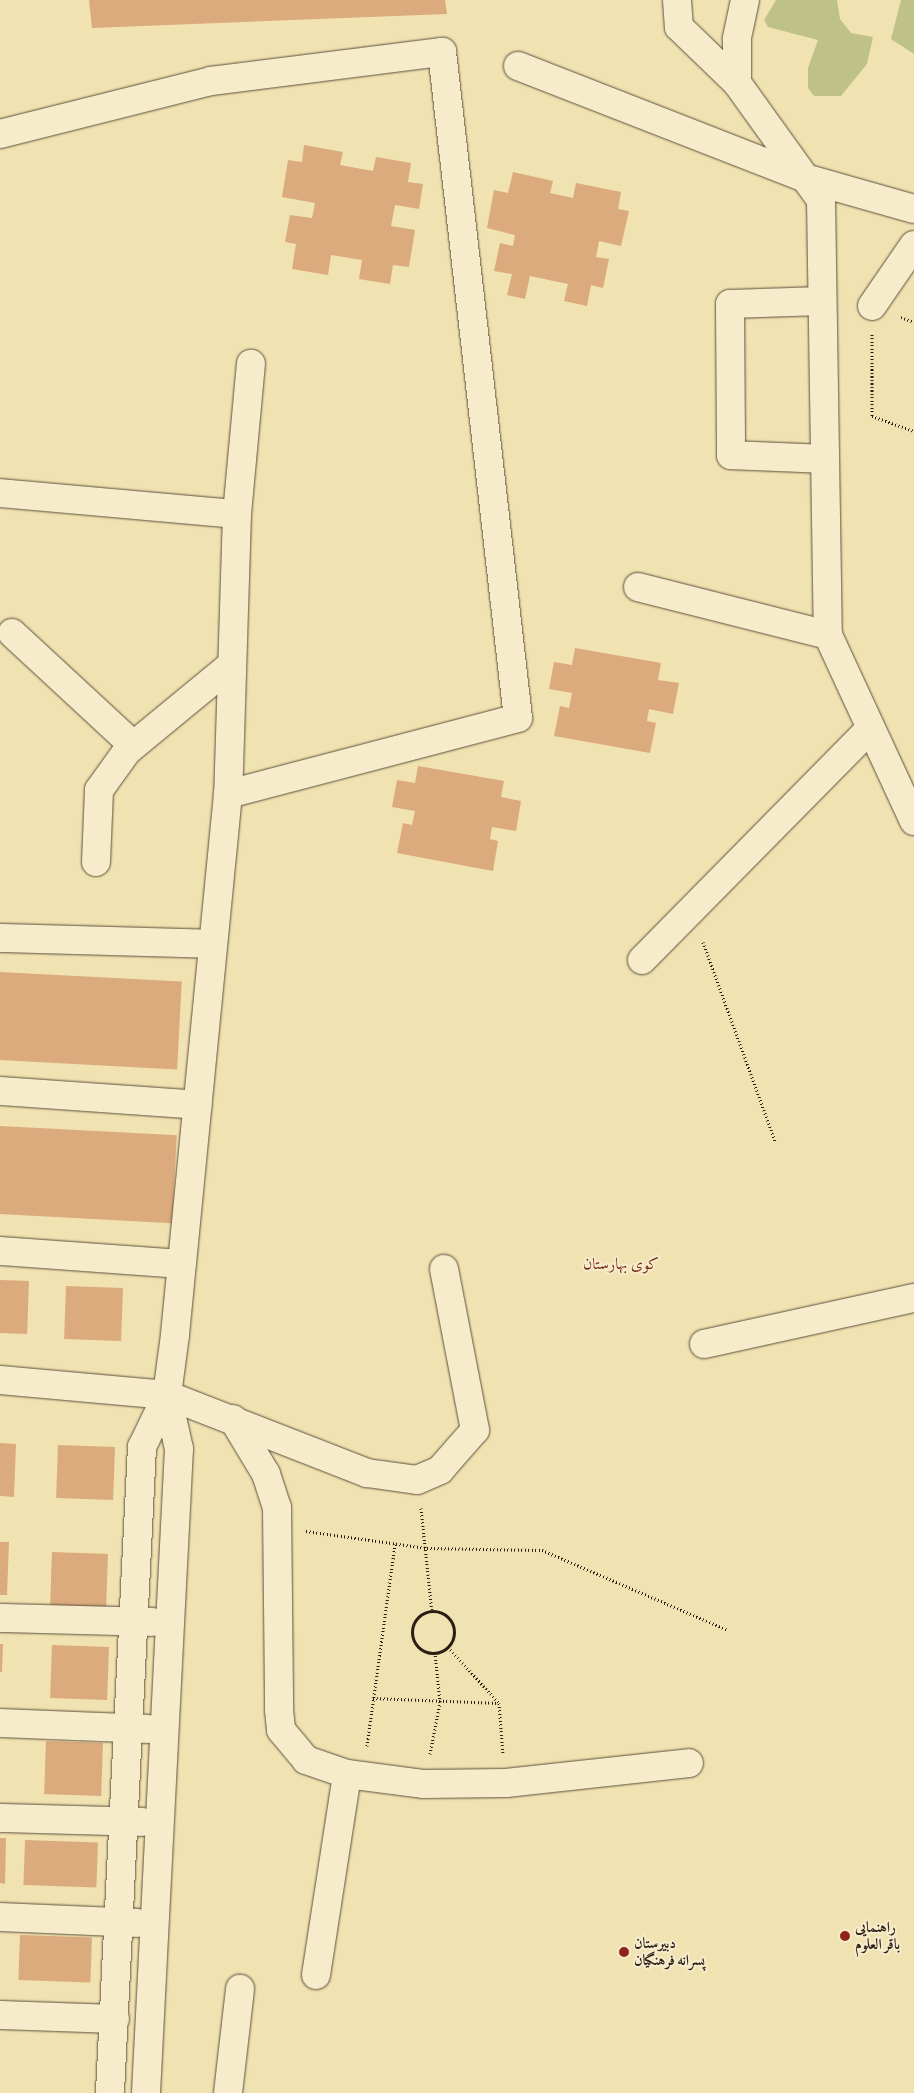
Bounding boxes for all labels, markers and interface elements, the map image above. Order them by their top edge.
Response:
district label: کوی بهارستان [583,1254,659,1274]
place label: راهنمایی باقر العلوم [855,1918,900,1953]
marker: راهنمایی باقر العلوم [839,1930,851,1942]
place label: دبیرستان پسرانه فرهنگیان [634,1934,705,1969]
marker: دبیرستان پسرانه فرهنگیان [618,1946,630,1958]

